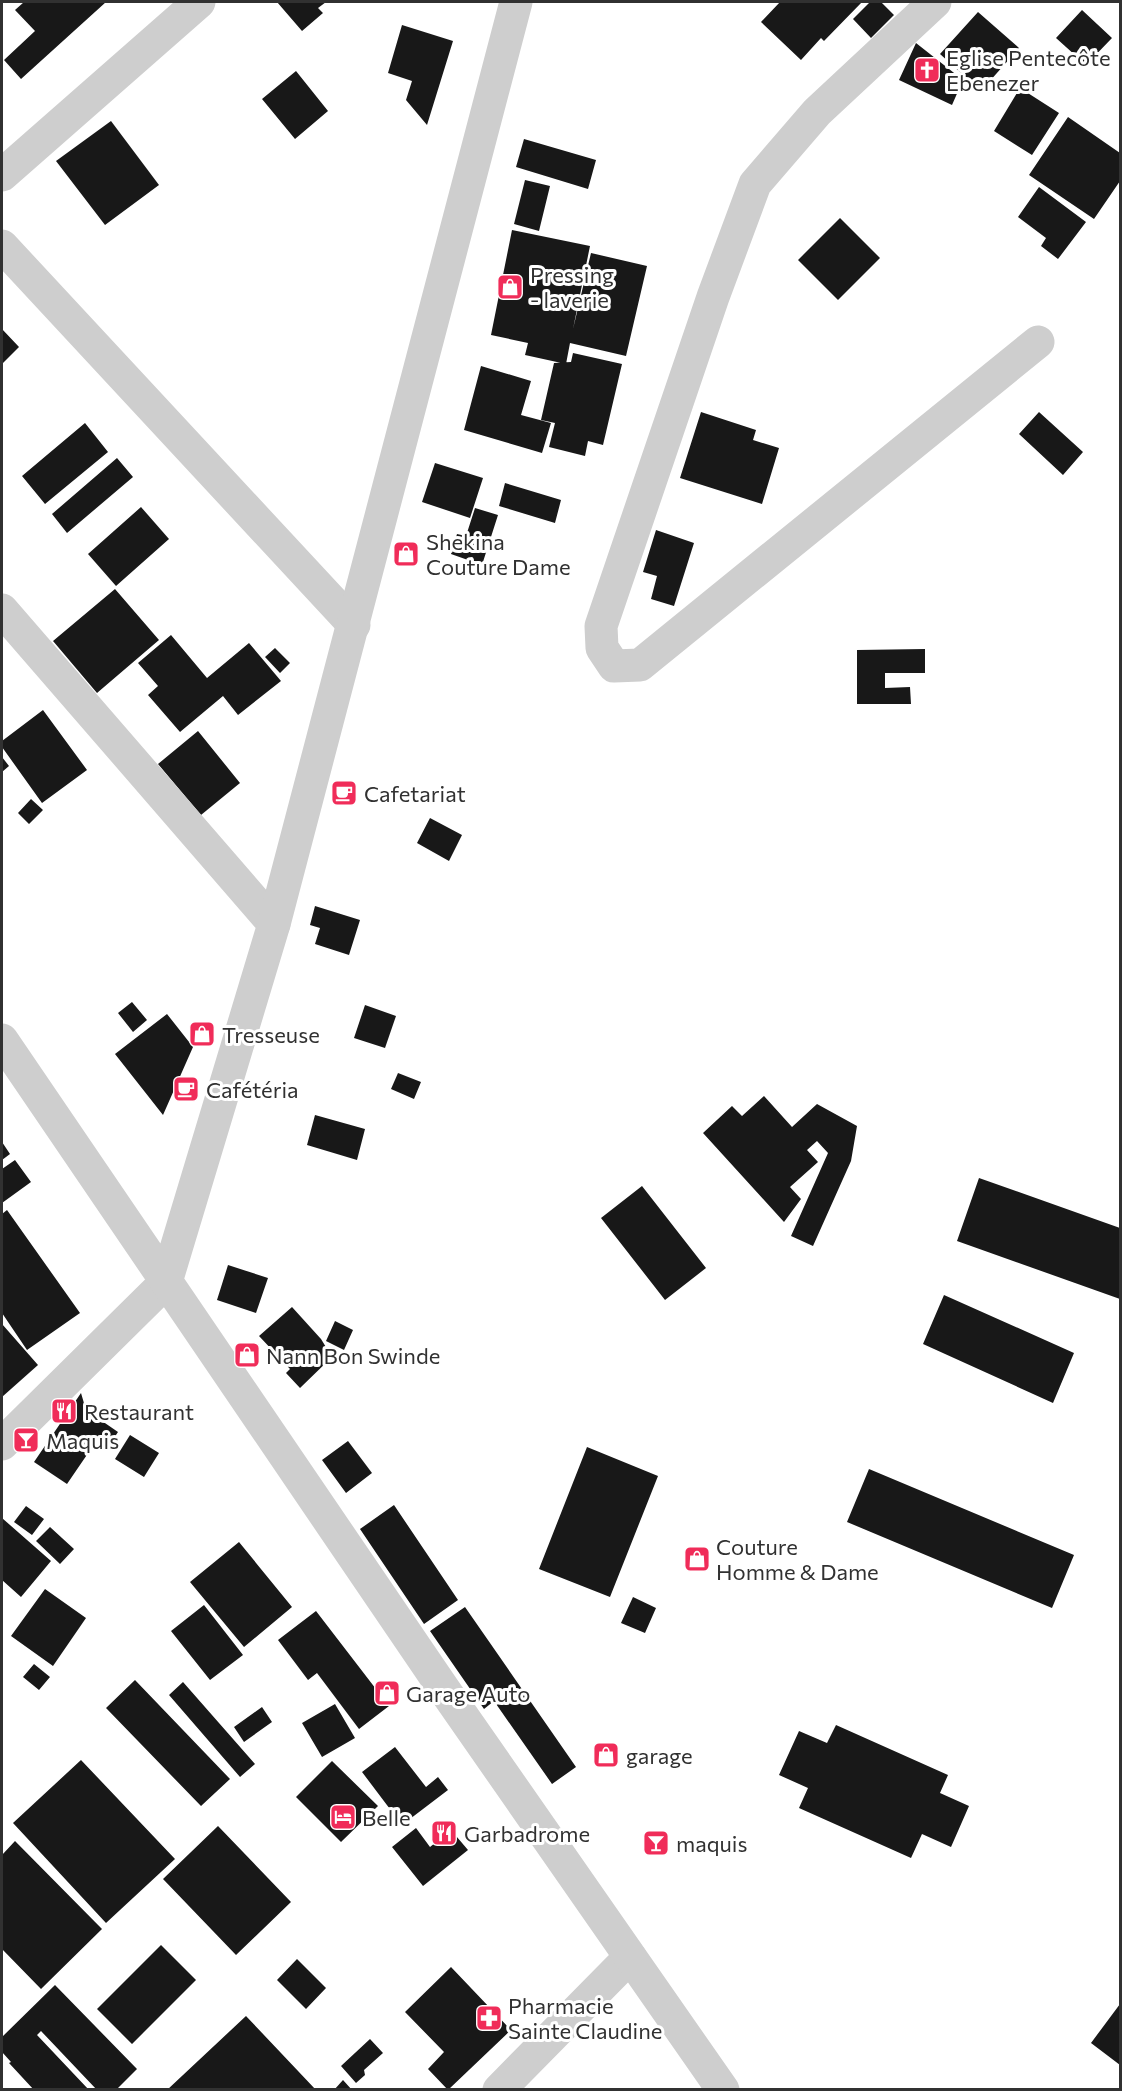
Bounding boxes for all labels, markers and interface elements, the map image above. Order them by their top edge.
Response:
place label: Eglise Pentecôte Ebenezer [946,44,1110,96]
church icon: Eglise Pentecôte Ebenezer [912,55,942,85]
place label: Pressing - laverie [530,261,614,313]
shop icon: Pressing - laverie [495,272,525,302]
place label: Shekina Couture Dame [426,528,571,580]
shop icon: Shekina Couture Dame [391,539,421,569]
cafe icon: Cafetariat [329,778,359,808]
place label: Cafetariat [364,780,466,807]
shop icon: Tresseuse [187,1019,217,1049]
place label: Tresseuse [222,1021,320,1048]
cafe icon: Cafétéria [171,1074,201,1104]
place label: Cafétéria [206,1076,299,1103]
shop icon: Nann Bon Swinde [232,1340,262,1370]
place label: Nann Bon Swinde [266,1342,440,1369]
restaurant icon: Restaurant [49,1396,79,1426]
place label: Restaurant [84,1398,194,1425]
bar icon: Maquis [11,1425,41,1455]
place label: Maquis [46,1427,119,1454]
place label: Couture Homme & Dame [716,1533,879,1585]
shop icon: Couture Homme & Dame [682,1544,712,1574]
shop icon: Garage Auto [372,1678,402,1708]
place label: Garage Auto [406,1680,530,1707]
shop icon: garage [591,1740,621,1770]
place label: garage [626,1742,693,1769]
hotel icon: Belle [328,1802,358,1832]
place label: Belle [362,1804,411,1831]
restaurant icon: Garbadrome [429,1818,459,1848]
place label: Garbadrome [464,1820,590,1847]
bar icon: maquis [641,1828,671,1858]
place label: maquis [676,1830,748,1857]
place label: Pharmacie Sainte Claudine [508,1992,662,2044]
pharmacy icon: Pharmacie Sainte Claudine [474,2003,504,2033]

